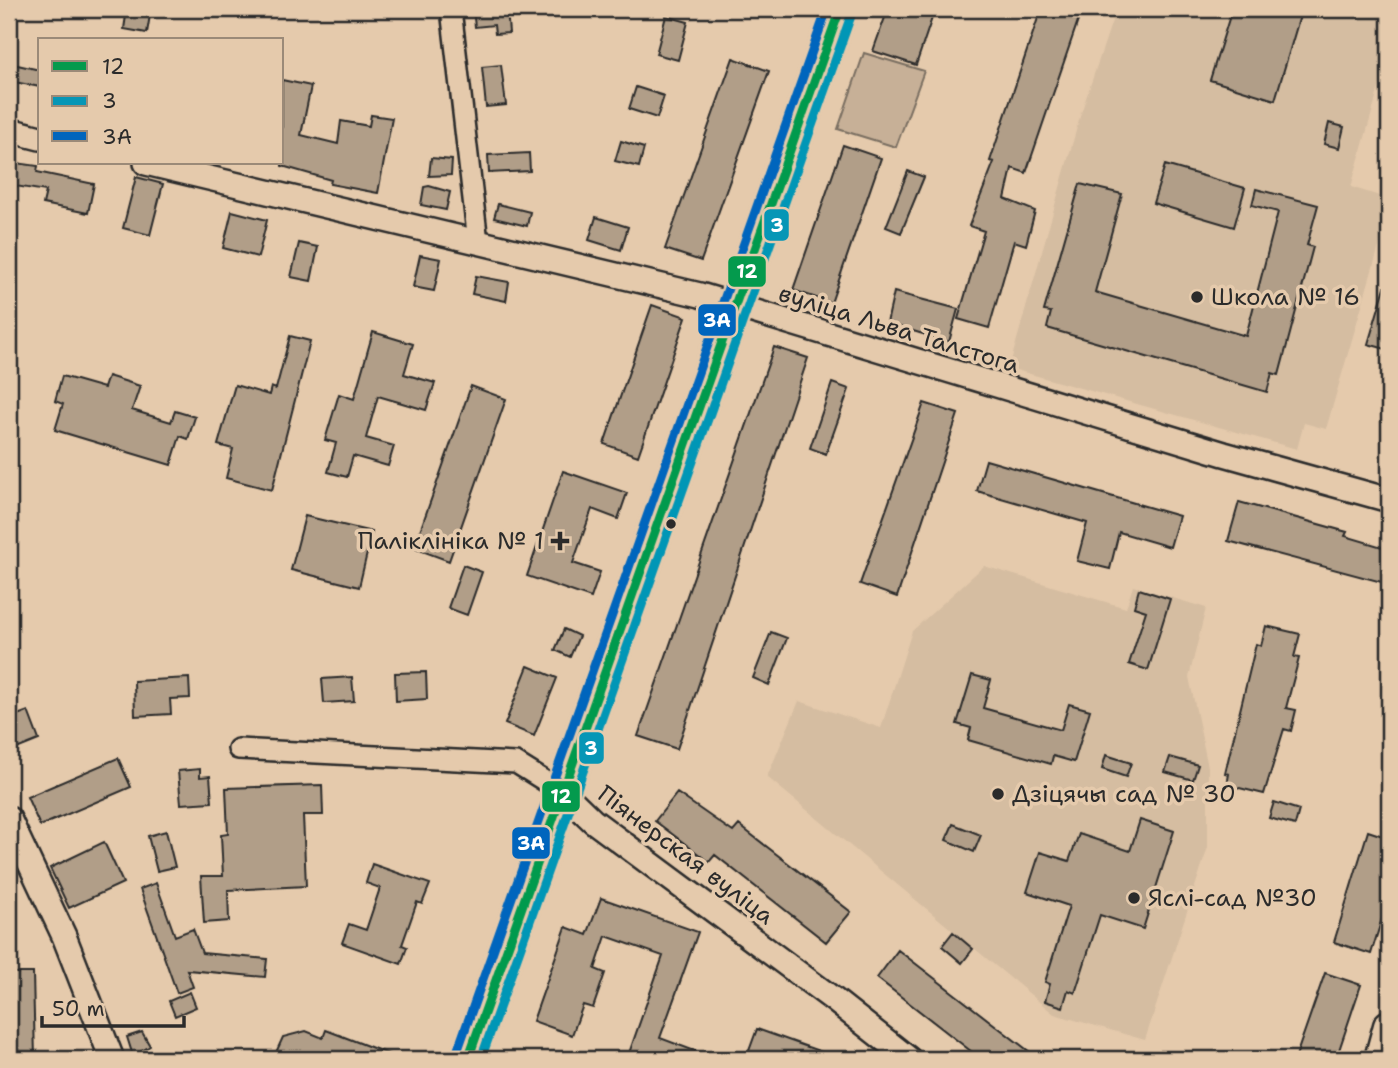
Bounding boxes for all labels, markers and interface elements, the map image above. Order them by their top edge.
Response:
legend [38,38,284,164]
text: 12 [102,53,124,81]
text: 3 [102,87,117,115]
text: 3А [102,123,132,151]
line badge: 3 [763,208,790,242]
text: 3 [770,213,784,238]
line badge: 12 [727,255,767,288]
text: 12 [736,259,758,284]
street label: вуліца Льва Талстога [775,277,1023,381]
place label: Школа № 16 [1211,281,1360,313]
marker: Школа № 16 [1189,289,1205,305]
line badge: 3А [697,303,737,337]
text: 3А [703,308,731,333]
unlabelled marker [664,517,678,531]
place label: Паліклініка № 1 [358,525,544,557]
marker: Паліклініка № 1 [550,531,570,551]
line badge: 3 [578,731,605,765]
text: 3 [584,736,598,761]
street label: Піянерская вуліца [591,778,781,932]
place label: Дзіцячы сад № 30 [1012,778,1236,810]
line badge: 12 [541,780,581,813]
text: 12 [550,784,572,809]
marker: Дзіцячы сад № 30 [990,786,1006,802]
line badge: 3А [511,826,551,860]
text: 3А [517,831,545,856]
place label: Яслі-сад №30 [1148,882,1317,914]
marker: Яслі-сад №30 [1126,890,1142,906]
scale bar [42,984,184,1028]
text: 50 m [52,995,105,1023]

